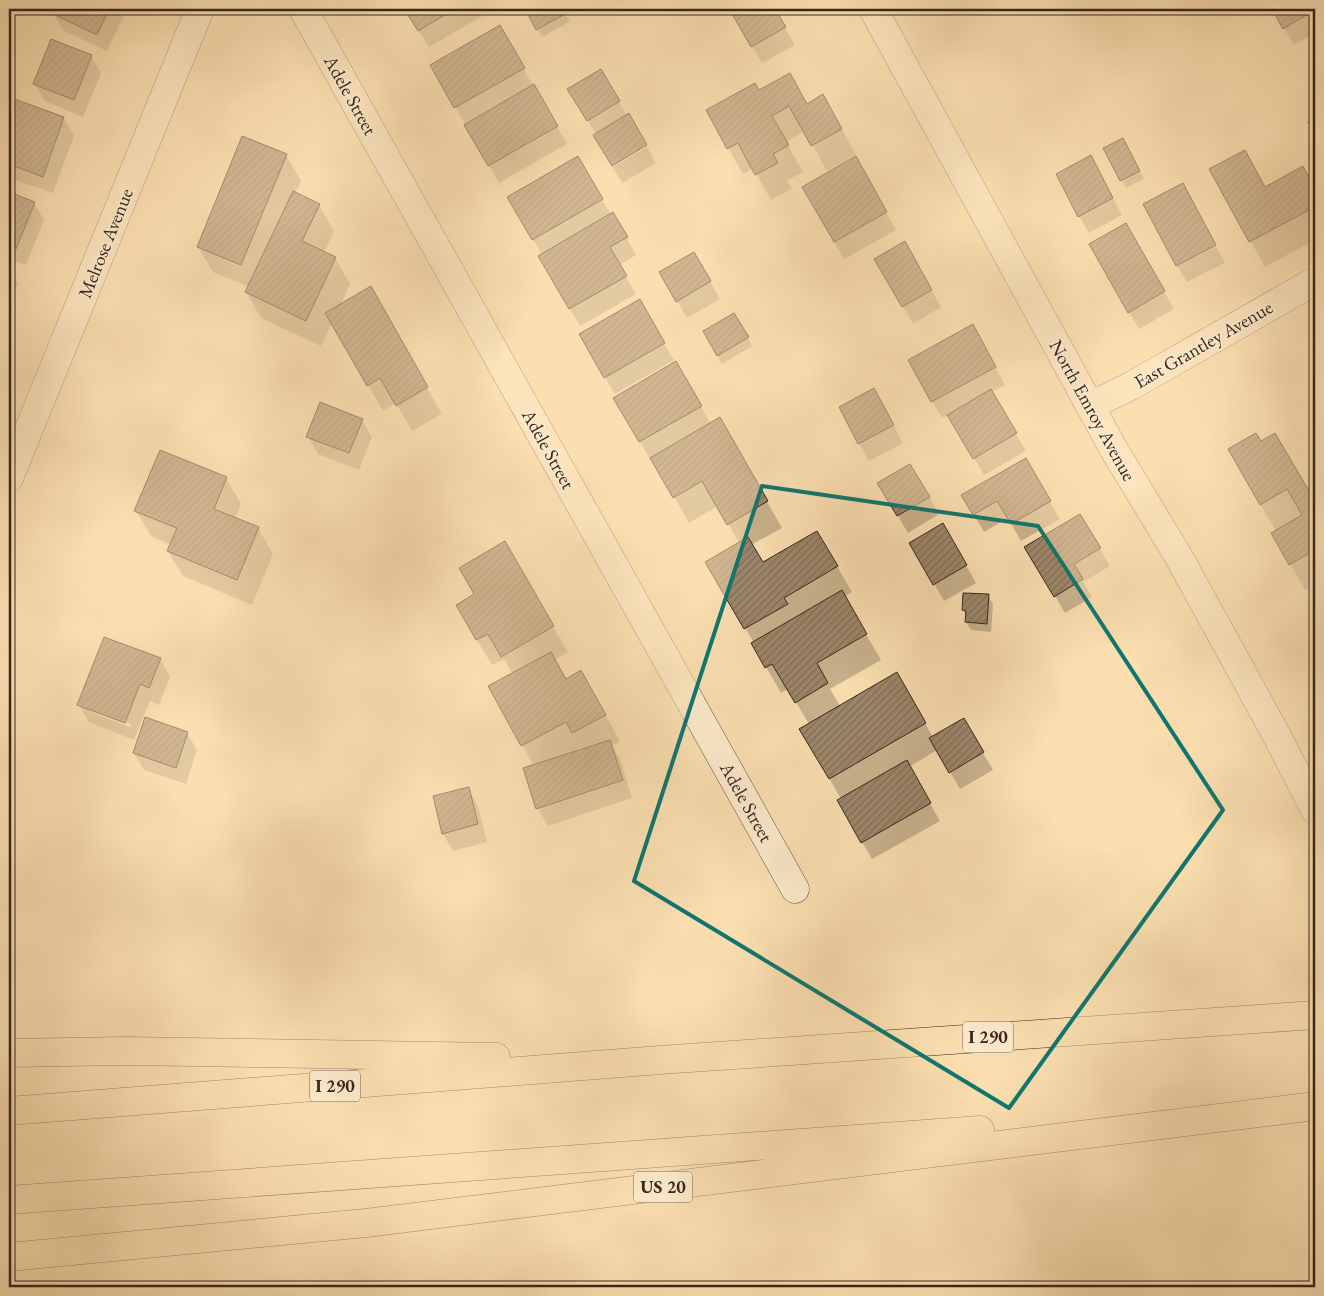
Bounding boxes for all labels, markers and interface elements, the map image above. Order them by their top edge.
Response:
street label: Adele Street [318,50,383,140]
street label: Melrose Avenue [72,185,139,302]
street label: East Grantley Avenue [1129,295,1277,394]
street label: North Emroy Avenue [1043,335,1142,485]
street label: Adele Street [516,404,581,494]
street label: Adele Street [714,757,779,847]
road number: I 290 [963,1022,1013,1052]
road number: I 290 [310,1070,360,1102]
road number: US 20 [634,1172,692,1202]

